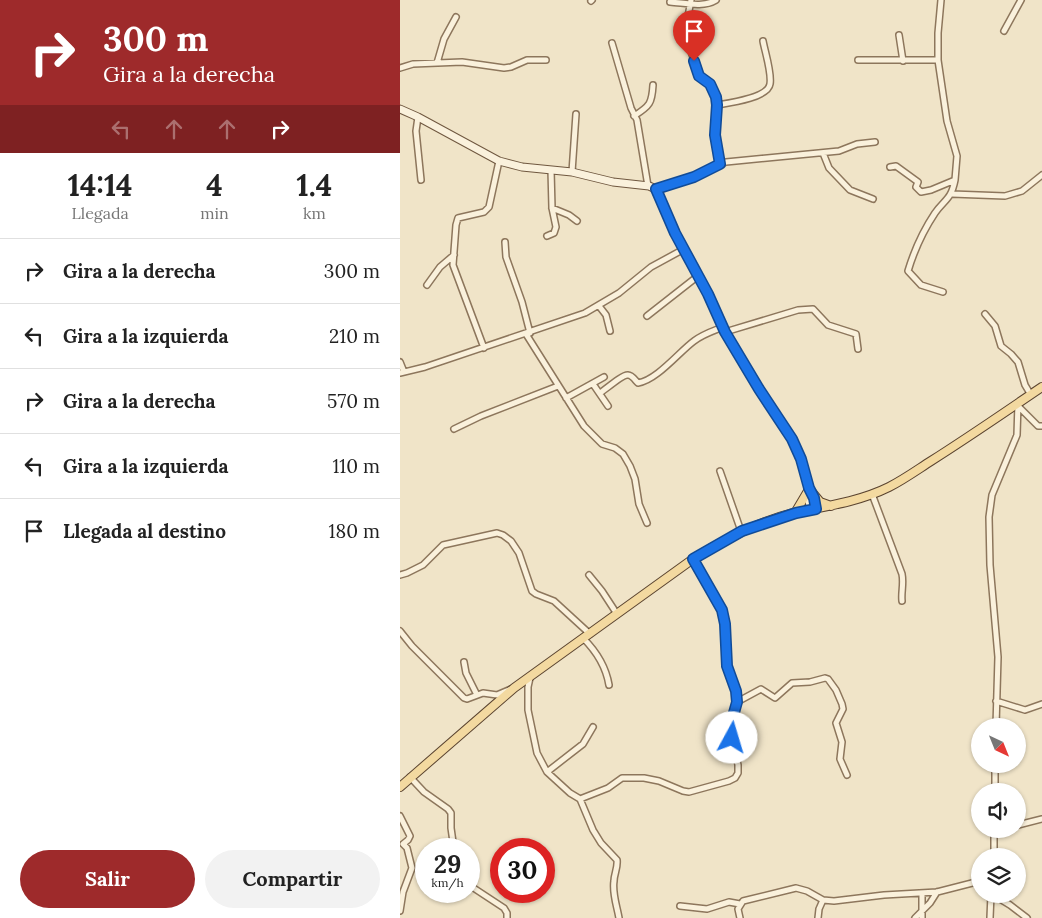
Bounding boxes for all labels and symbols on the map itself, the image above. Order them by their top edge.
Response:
pin [673,10,715,61]
position arrow [705,711,757,763]
north arrow [971,718,1026,772]
speed limit sign: 30 [490,838,555,903]

